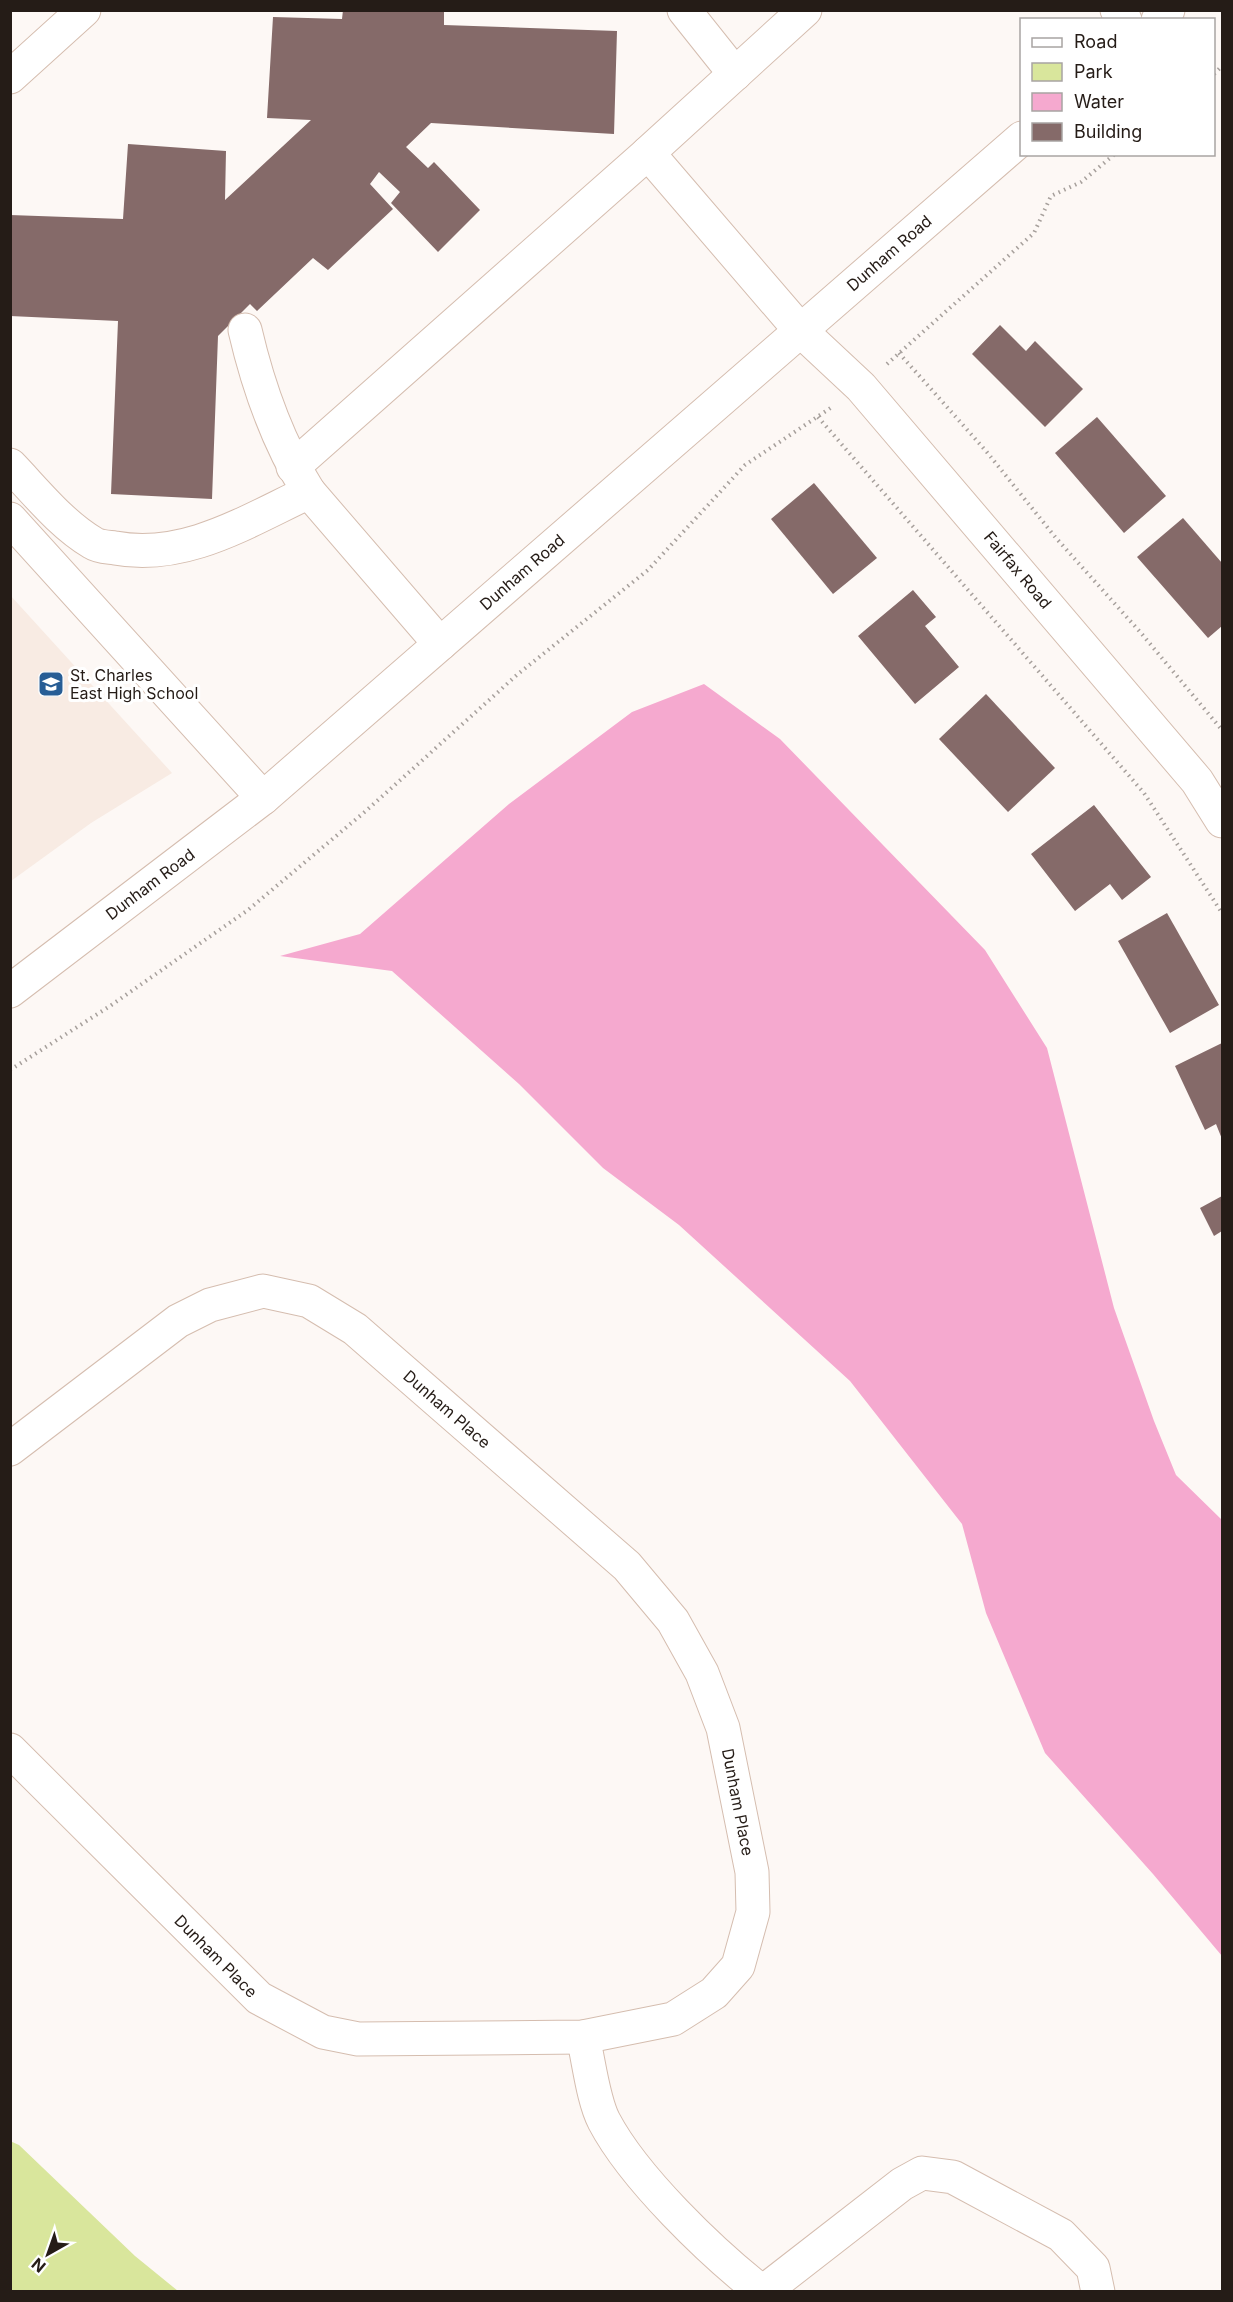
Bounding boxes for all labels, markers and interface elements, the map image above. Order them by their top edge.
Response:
legend [1020,18,1215,156]
text: Road [1074,31,1117,52]
text: Park [1074,61,1113,82]
text: Water [1074,91,1124,112]
text: Building [1074,121,1142,142]
street label: Dunham Road [842,211,936,295]
street label: Fairfax Road [980,527,1056,613]
street label: Dunham Road [475,530,569,614]
place label: St. Charles East High School [70,665,198,703]
school or university icon: St. Charles East High School [36,669,66,699]
street label: Dunham Road [102,844,198,924]
street label: Dunham Place [399,1366,495,1452]
street label: Dunham Place [718,1747,758,1857]
street label: Dunham Place [170,1910,262,2002]
north arrow [18,2224,78,2284]
text: N [27,2254,49,2277]

